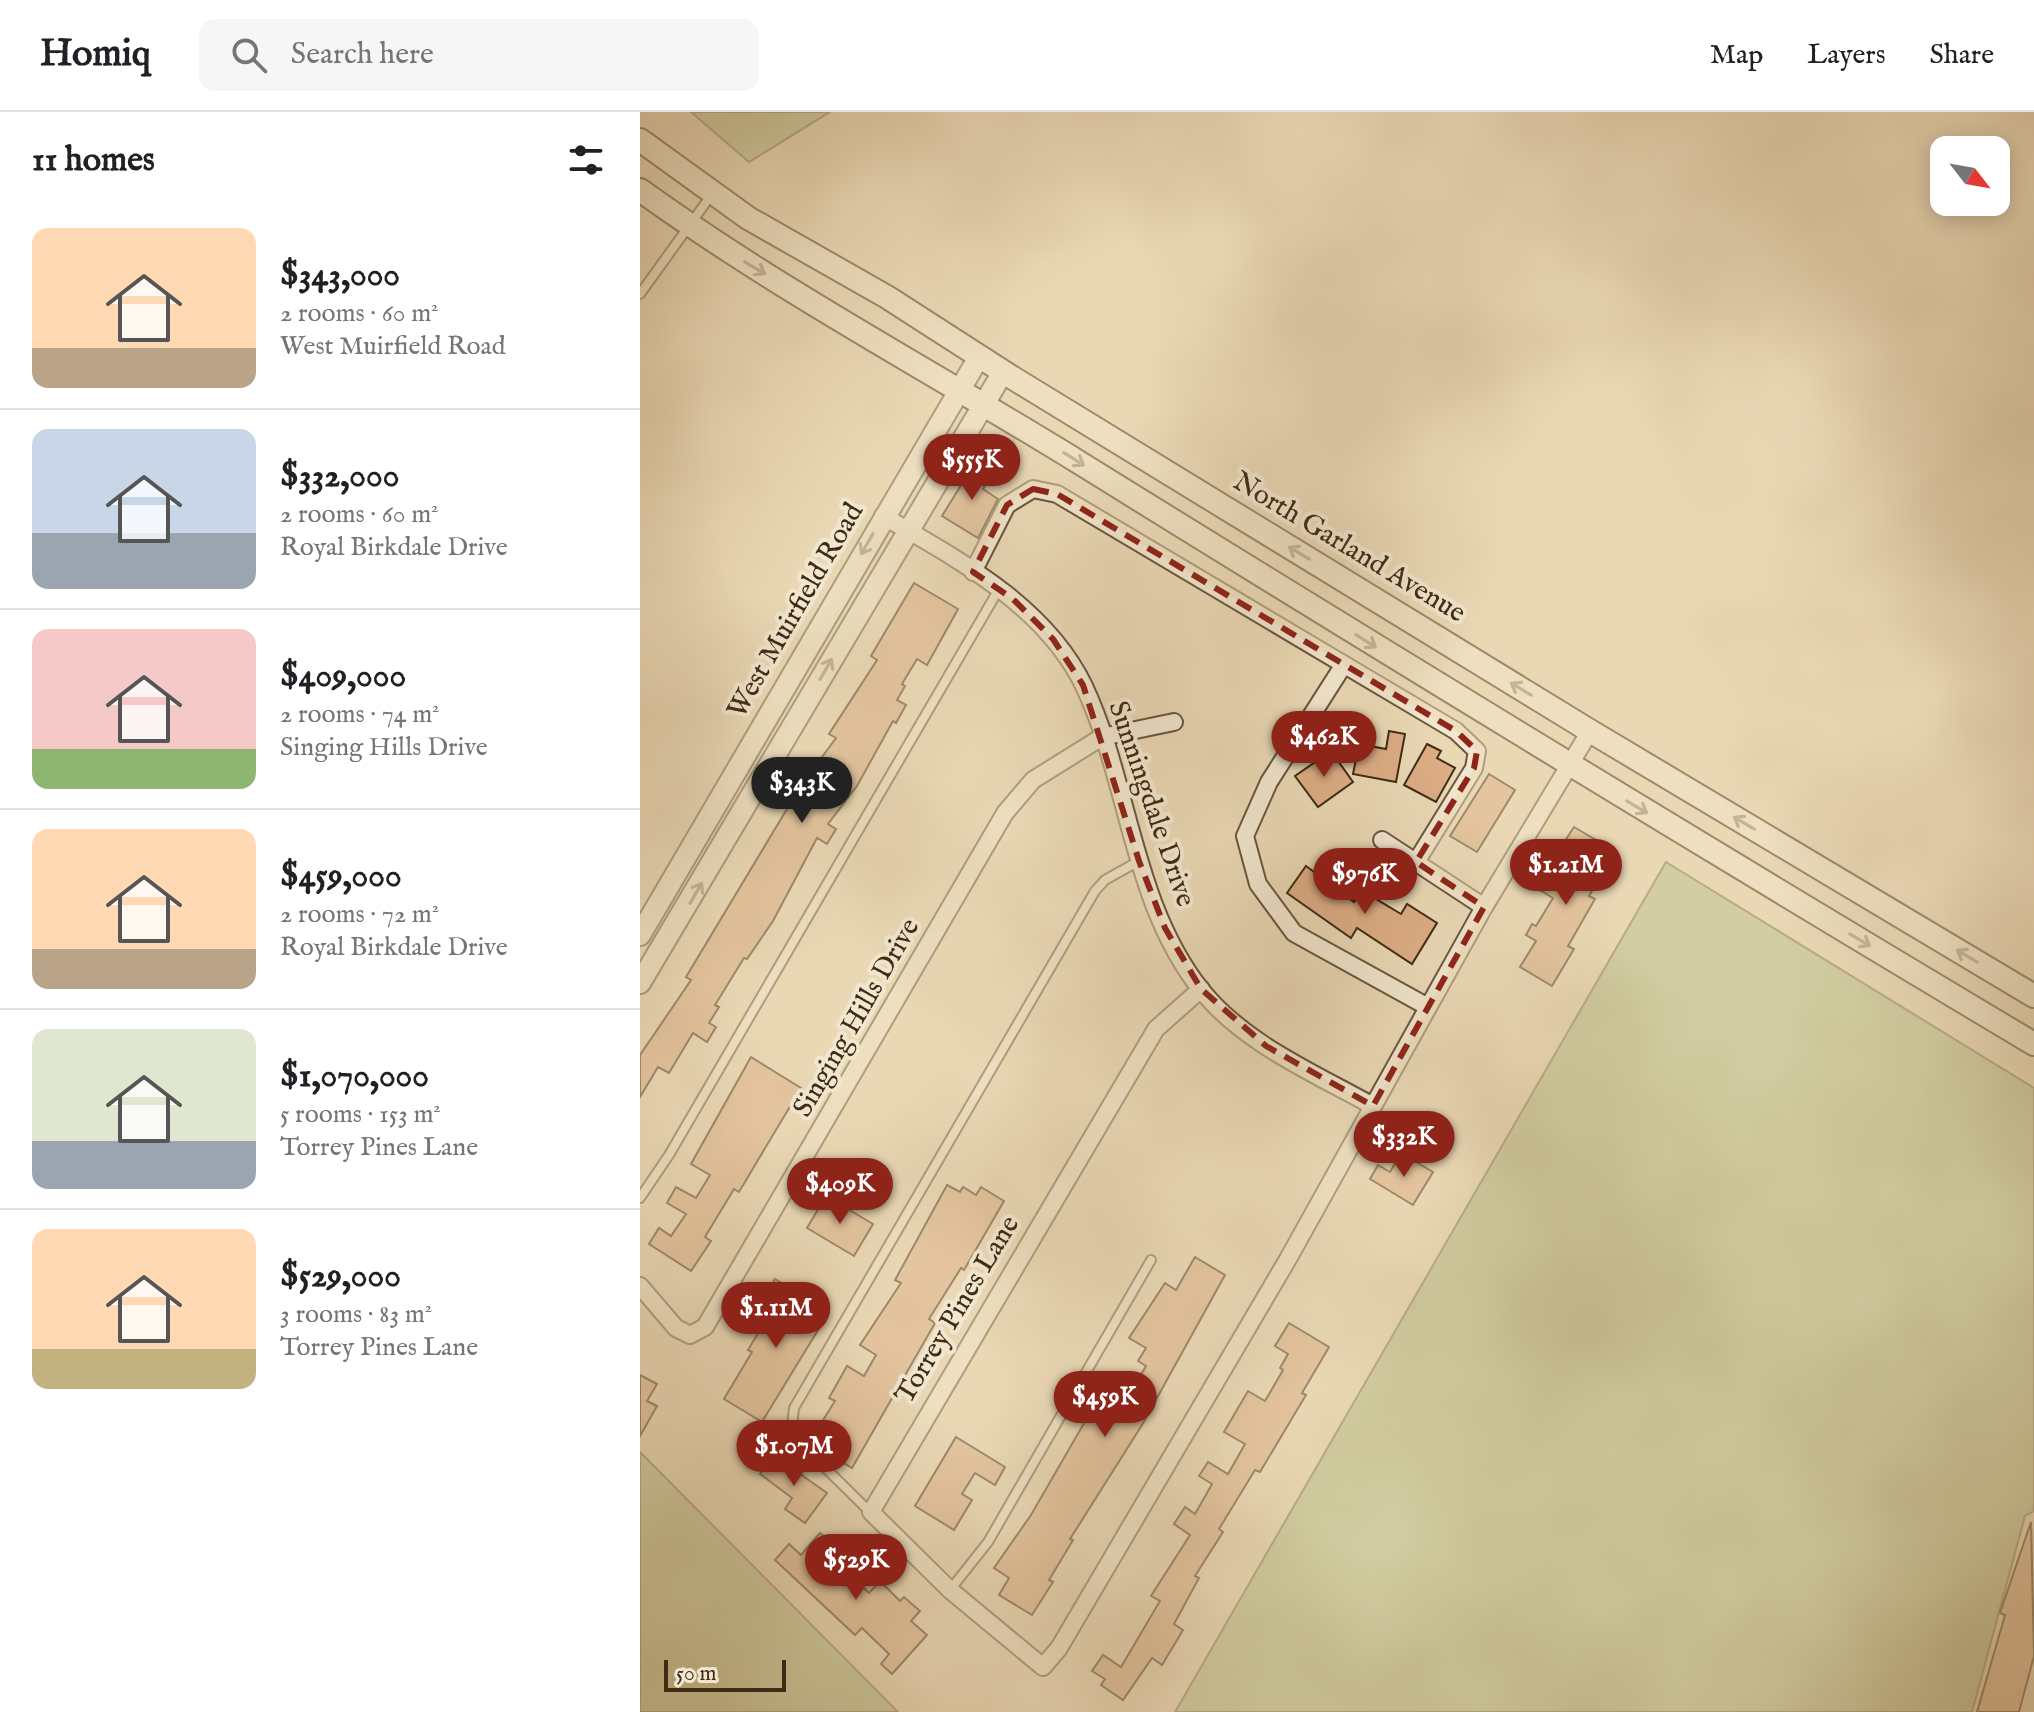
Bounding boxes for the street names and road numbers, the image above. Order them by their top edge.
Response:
street label: North Garland Avenue [1226,465,1472,631]
street label: West Muirfield Road [720,497,872,725]
street label: Sunningdale Drive [1099,697,1203,911]
street label: Singing Hills Drive [786,912,928,1124]
street label: Torrey Pines Lane [888,1209,1028,1410]

